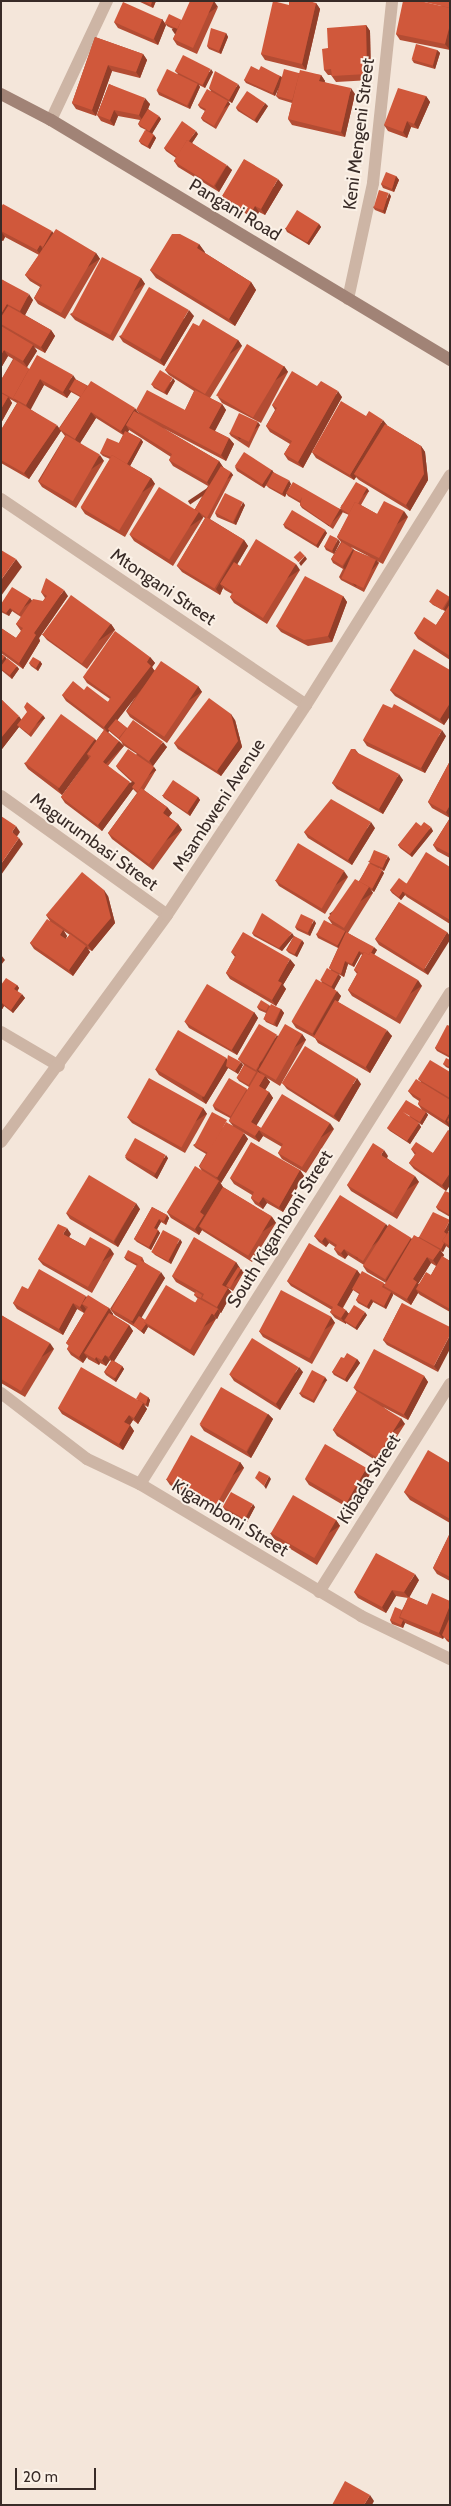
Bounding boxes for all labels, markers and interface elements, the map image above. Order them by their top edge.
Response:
street label: Keni Mengeni Street [339,57,379,211]
street label: Pangani Road [185,174,285,246]
street label: Mtongani Street [106,544,220,630]
street label: Msambweni Avenue [168,735,270,875]
street label: Magurumbasi Street [26,788,162,896]
street label: South Kigamboni Street [223,1146,337,1312]
street label: Kibada Street [333,1430,405,1528]
street label: Kigamboni Street [168,1475,292,1561]
scale bar [18,2458,99,2490]
text: 20 m [23,2468,58,2486]

